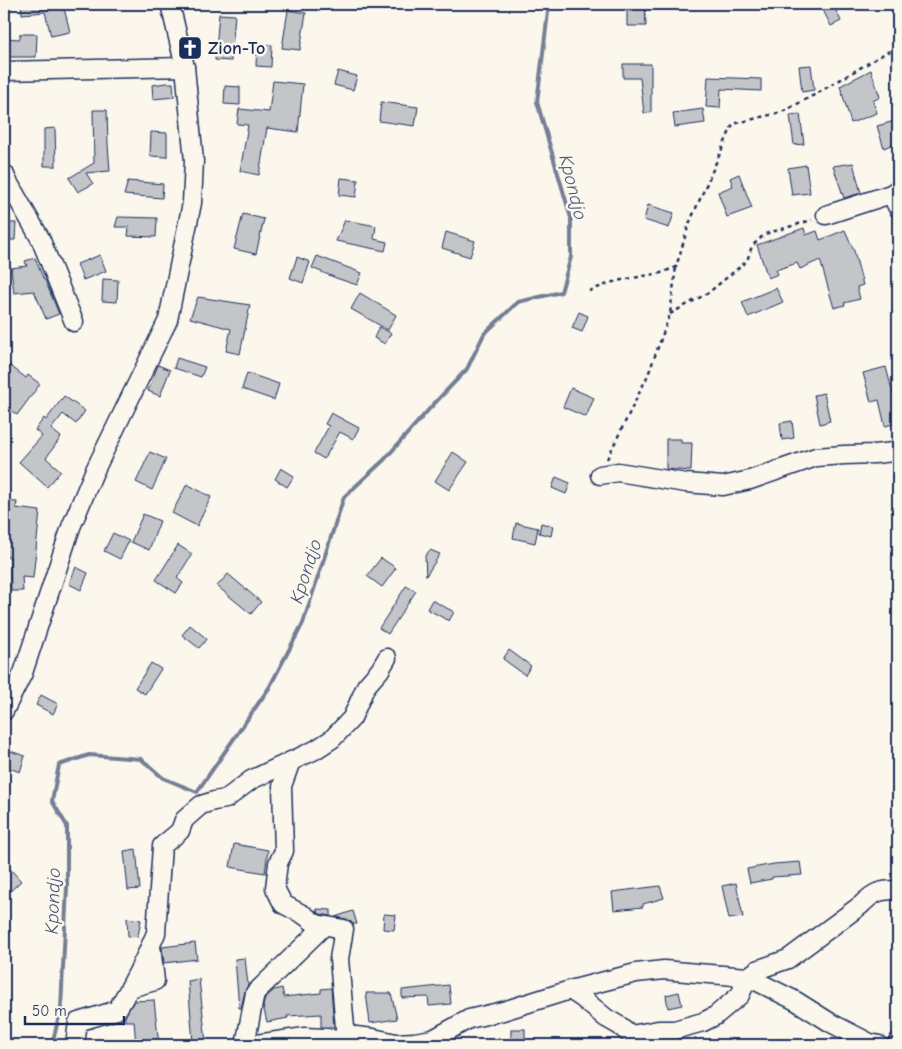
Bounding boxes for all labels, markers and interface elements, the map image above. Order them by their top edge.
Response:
church icon: Zion-To [177,35,203,61]
place label: Zion-To [208,38,265,59]
water label: Kpondjo [554,152,592,222]
water label: Kpondjo [285,536,327,606]
water label: Kpondjo [41,867,65,935]
scale bar [25,994,124,1026]
text: 50 m [32,1002,67,1020]

